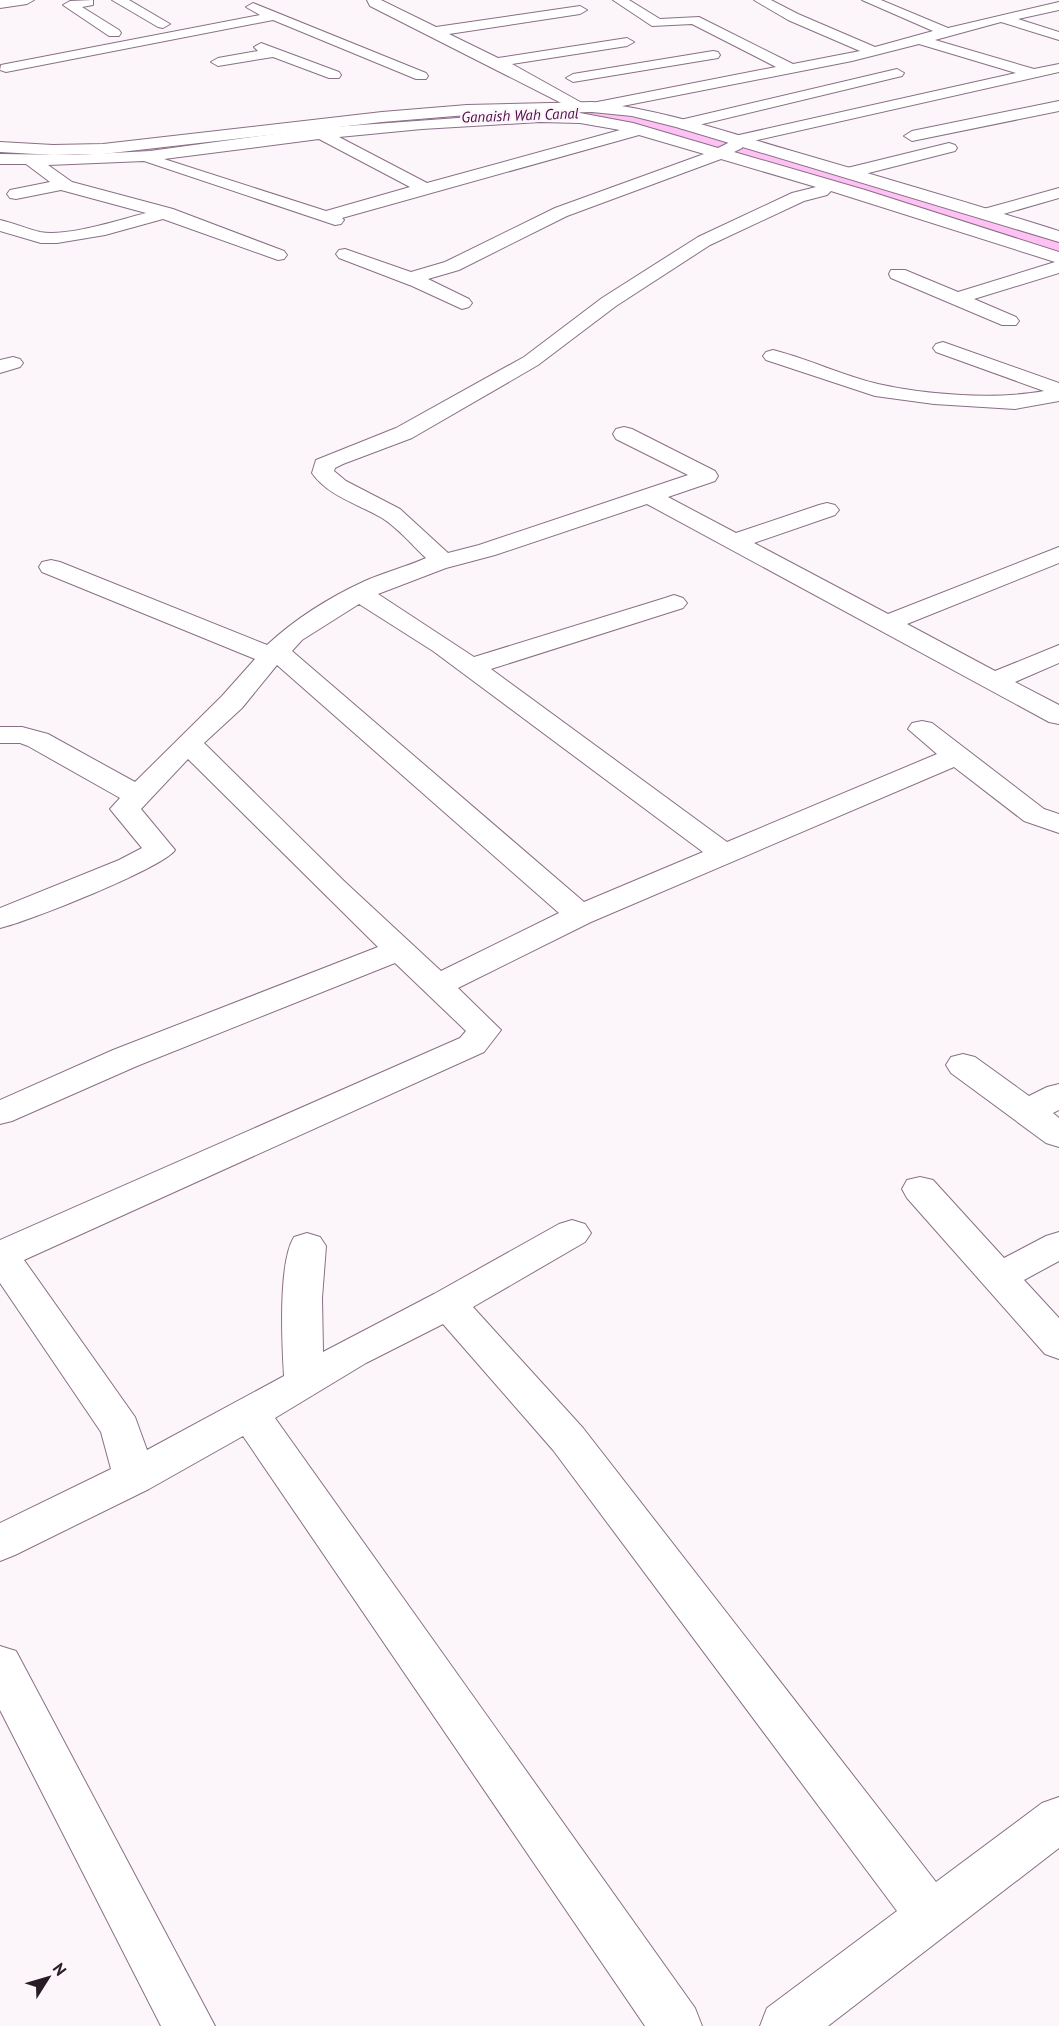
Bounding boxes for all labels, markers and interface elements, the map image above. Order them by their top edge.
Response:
water label: Ganaish Wah Canal [461,103,579,127]
north arrow [18,1948,78,2008]
text: N [49,1959,71,1979]

